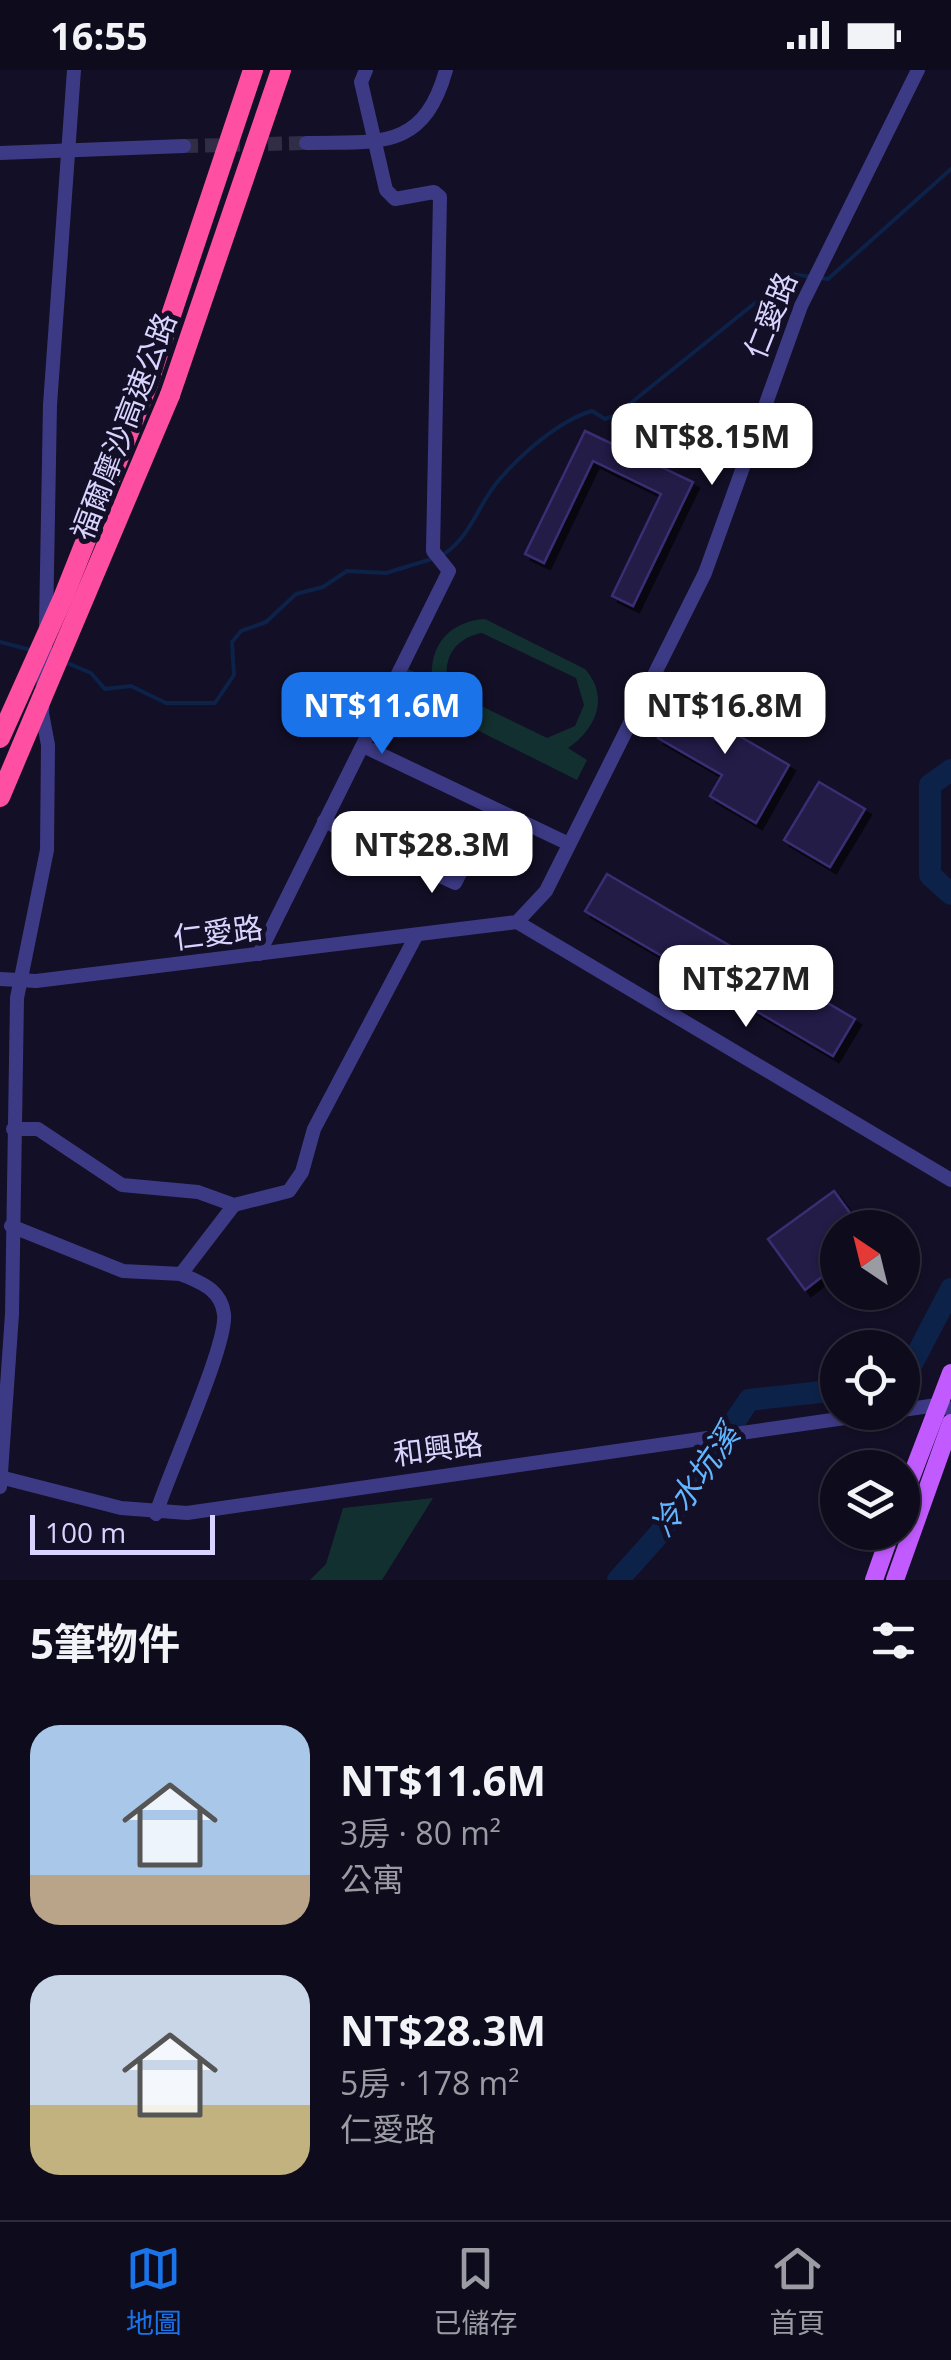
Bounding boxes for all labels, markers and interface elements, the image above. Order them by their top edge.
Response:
text: 16:55 [50,9,148,61]
street label: 仁愛路 [734,266,806,364]
street label: 福爾摩沙高速公路 [61,307,185,545]
pin: NT$8.15M [609,403,815,488]
text: NT$8.15M [633,414,791,457]
pin: NT$11.6M [279,672,485,757]
pin: NT$16.8M [622,672,828,757]
text: NT$11.6M [303,683,461,726]
text: NT$16.8M [646,683,804,726]
pin: NT$28.3M [329,811,535,896]
text: NT$28.3M [353,822,511,865]
street label: 仁愛路 [171,906,265,958]
pin: NT$27M [665,945,827,1030]
text: NT$27M [681,956,811,999]
north arrow [820,1210,920,1310]
map controls [820,1210,920,1550]
button: locate [820,1330,920,1430]
water label: 冷水坑溪 [640,1412,751,1545]
street label: 和興路 [391,1422,485,1474]
button: layers [820,1450,920,1550]
scale bar [30,1510,215,1554]
text: 100 m [45,1513,126,1551]
icon: filters [866,1613,921,1668]
text: 5筆物件 [30,1614,180,1671]
text: NT$11.6M [340,1751,546,1808]
icon: home [110,1765,230,1885]
text: 3房 · 80 m² [340,1811,501,1854]
text: 公寓 [340,1857,404,1900]
text: NT$28.3M [340,2001,546,2058]
icon: home [110,2015,230,2135]
text: 5房 · 178 m² [340,2061,519,2104]
text: 仁愛路 [340,2107,436,2150]
tab: 地圖 [126,2241,182,2341]
tab: 已儲存 [433,2241,517,2341]
tab: 首頁 [769,2241,825,2341]

